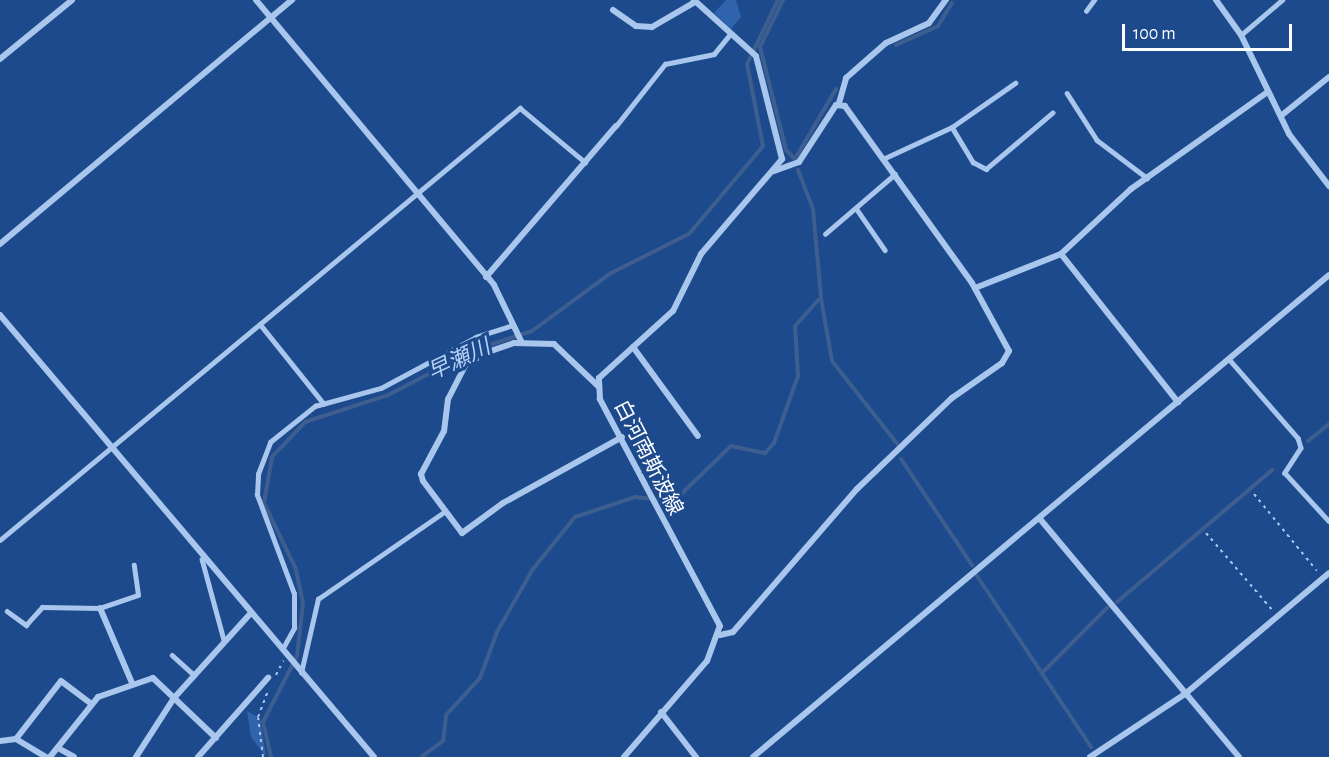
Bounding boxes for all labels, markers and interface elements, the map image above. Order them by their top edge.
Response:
scale bar [1125,12,1294,50]
text: 100 m [1133,25,1176,43]
water label: 早瀬川 [424,334,494,386]
street label: 白河南斯波線 [608,396,688,520]

